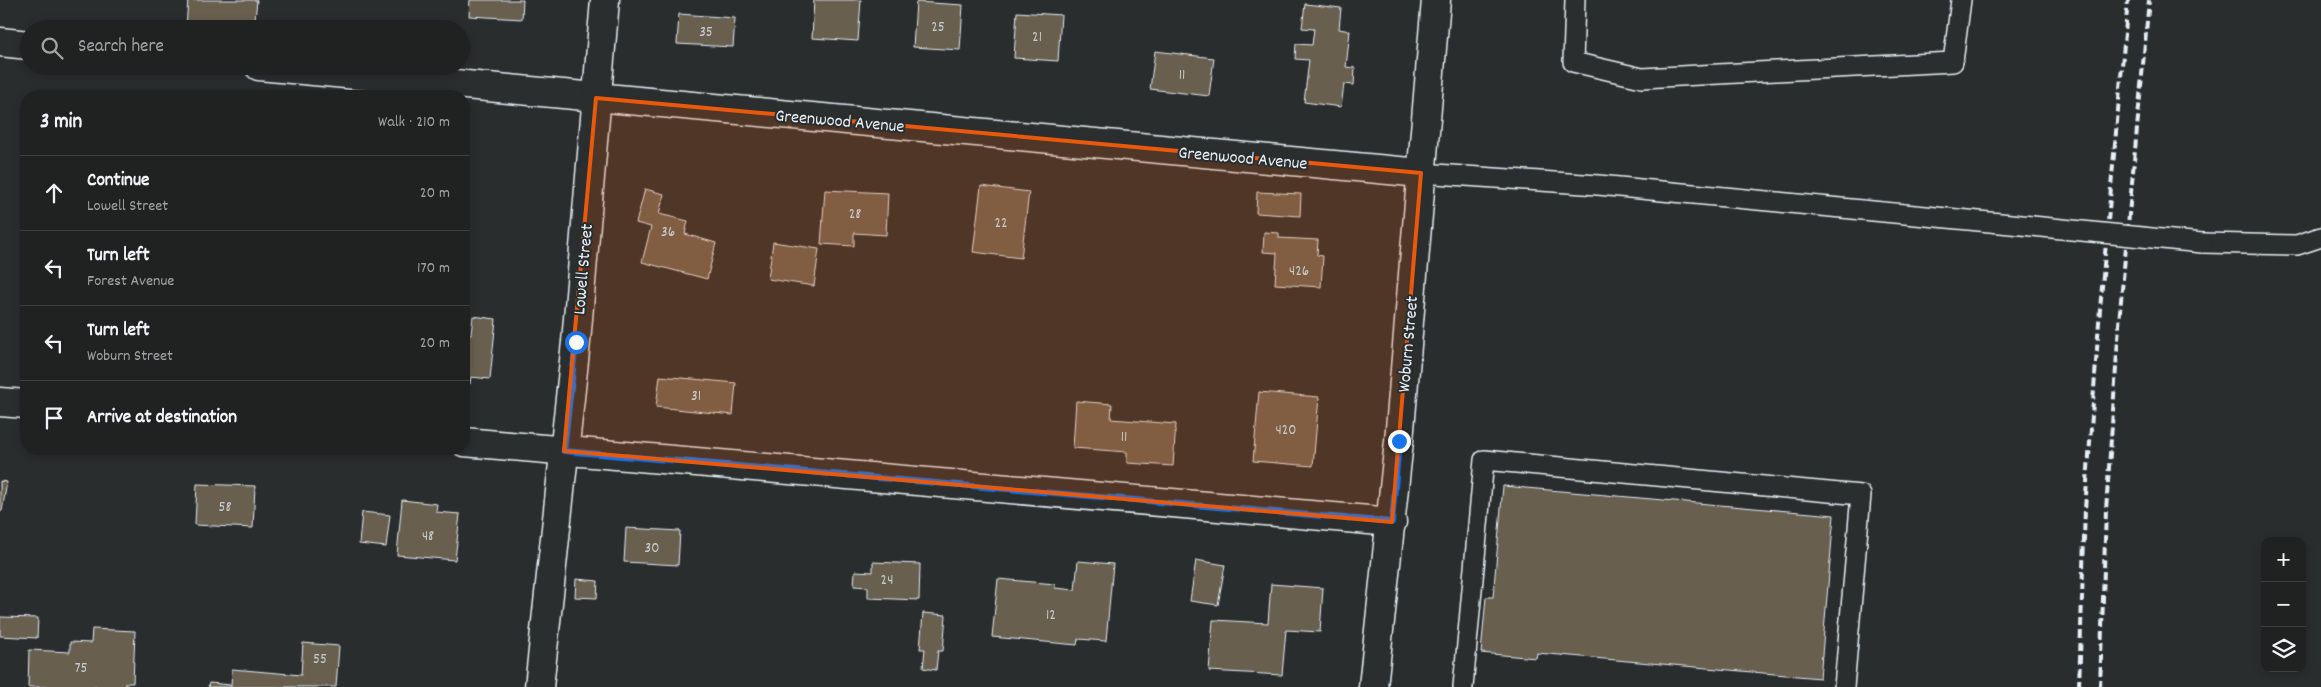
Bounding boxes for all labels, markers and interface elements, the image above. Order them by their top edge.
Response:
house number: 25 [931,17,945,39]
search box [20,20,470,75]
house number: 35 [699,22,713,44]
house number: 21 [1032,27,1042,49]
icon: search [38,34,66,62]
text: Search here [78,34,164,61]
house number: 11 [1179,65,1185,87]
street label: Greenwood Avenue [774,104,905,141]
text: 3 min [40,108,82,138]
text: Walk · 210 m [378,111,450,134]
street label: Greenwood Avenue [1177,141,1308,178]
text: Continue [87,168,149,195]
icon: ahead [40,179,68,207]
text: 20 m [420,182,450,205]
text: Lowell Street [87,195,168,218]
house number: 28 [849,204,861,226]
house number: 22 [994,213,1008,235]
street label: Lowell Street [568,222,601,316]
house number: 36 [661,222,675,244]
text: Turn left [87,243,150,270]
icon: left [40,254,68,282]
text: 170 m [417,257,450,280]
house number: 426 [1289,261,1309,283]
text: Forest Avenue [87,270,174,293]
street label: Woburn Street [1393,295,1426,393]
text: Turn left [87,318,150,345]
icon: left [40,329,68,357]
route start [565,331,588,354]
text: 20 m [420,332,450,355]
text: Woburn Street [87,345,173,368]
house number: 31 [691,386,701,408]
icon: arrive [40,404,68,432]
text: Arrive at destination [87,405,237,432]
house number: 420 [1276,420,1296,442]
house number: 11 [1121,427,1127,449]
route end [1388,430,1411,453]
house number: 58 [219,497,231,519]
house number: 48 [422,526,434,548]
map controls [2261,537,2306,672]
button: + [2261,537,2306,582]
house number: 30 [645,538,659,560]
house number: 24 [881,570,893,592]
button: − [2261,582,2306,627]
house number: 12 [1046,605,1056,627]
button: layers [2261,627,2306,672]
house number: 55 [313,649,327,671]
house number: 75 [75,658,87,680]

